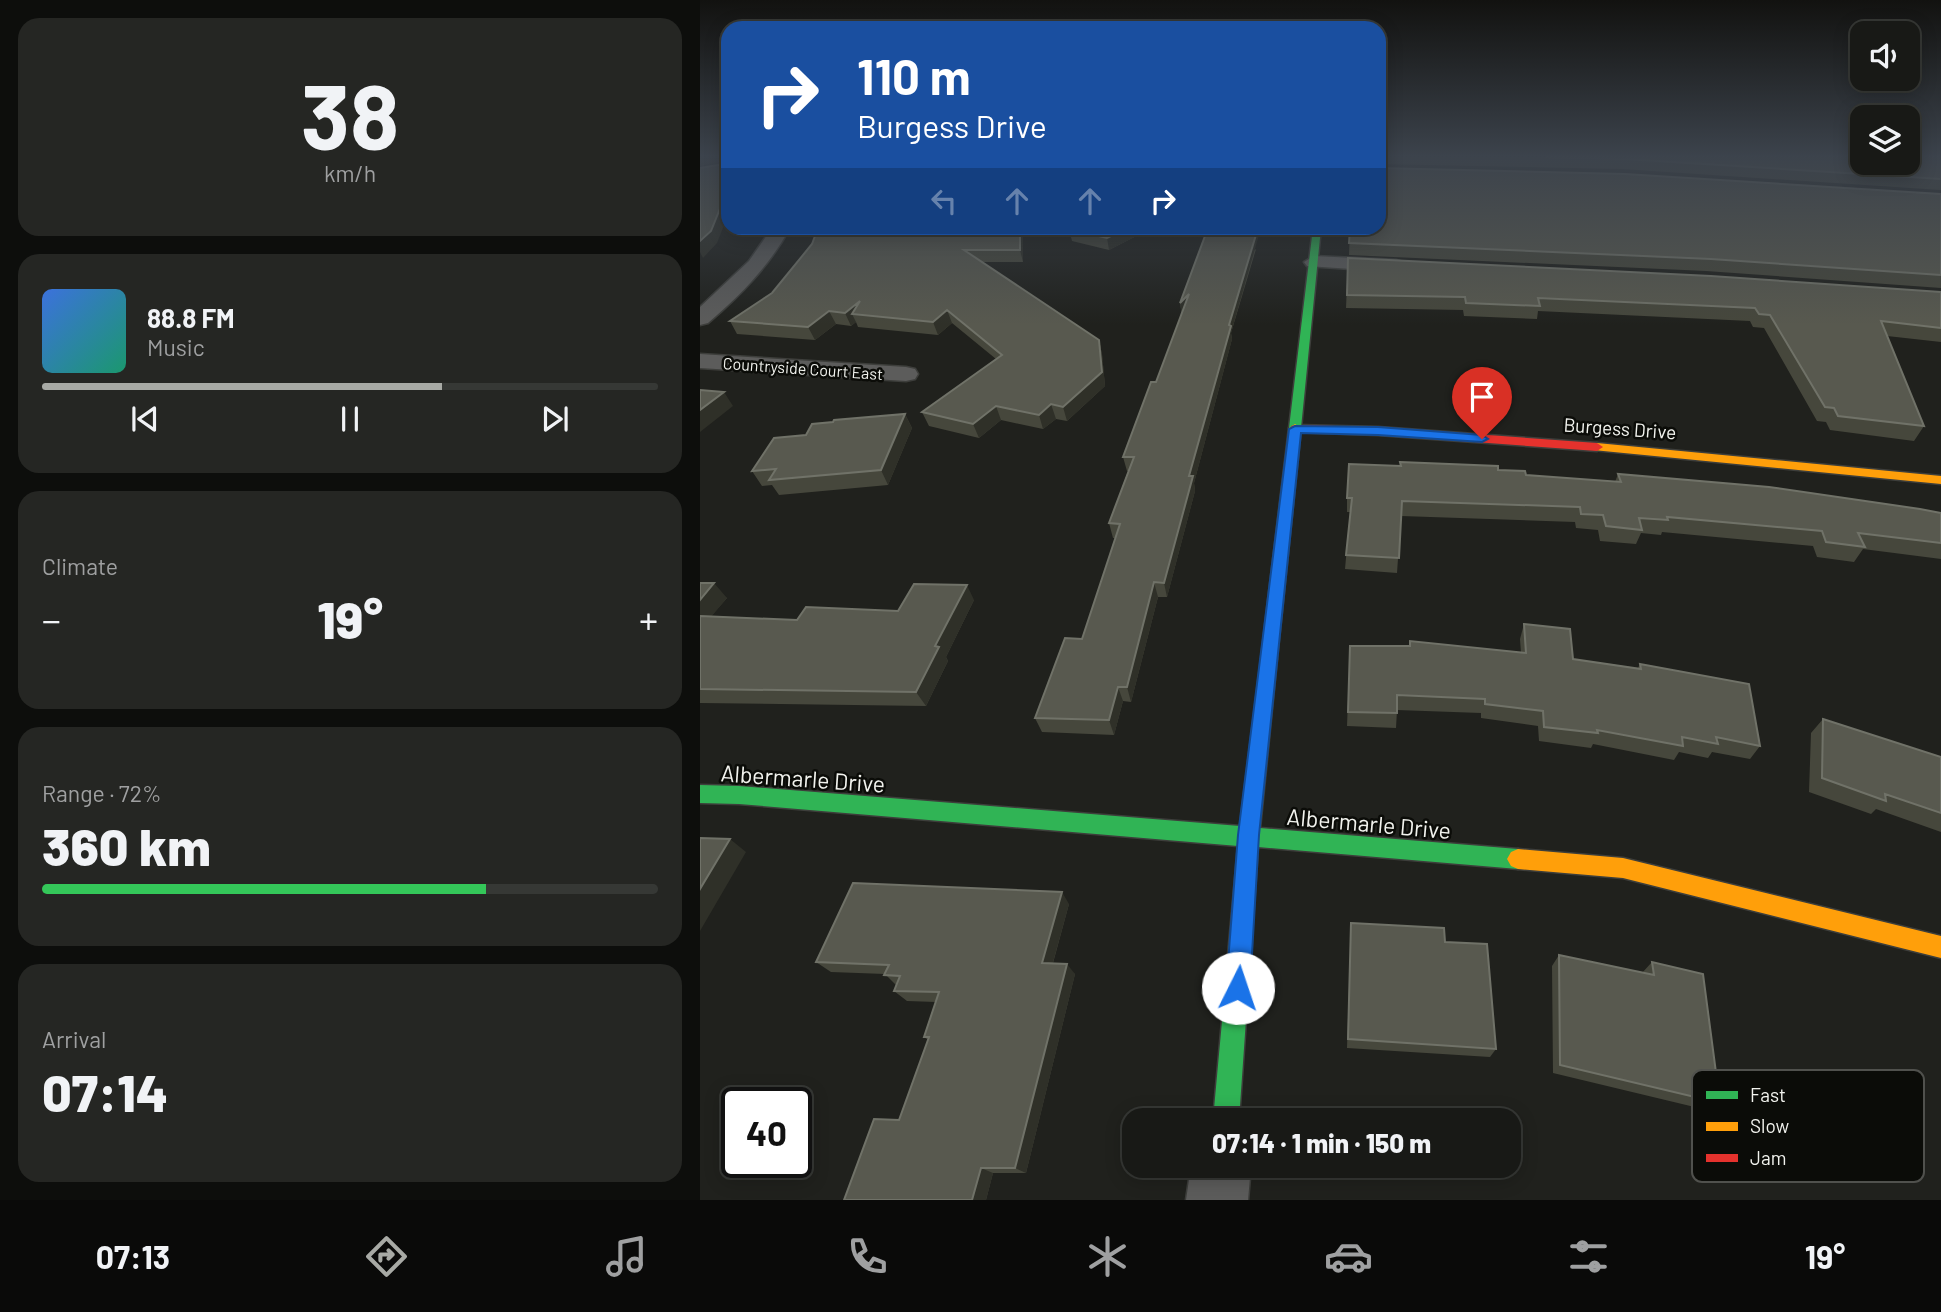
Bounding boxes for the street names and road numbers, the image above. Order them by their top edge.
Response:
street label: Countryside Court East [722,353,884,383]
street label: Burgess Drive [1563,413,1677,443]
street label: Albermarle Drive [720,758,886,798]
street label: Albermarle Drive [1286,802,1452,844]

